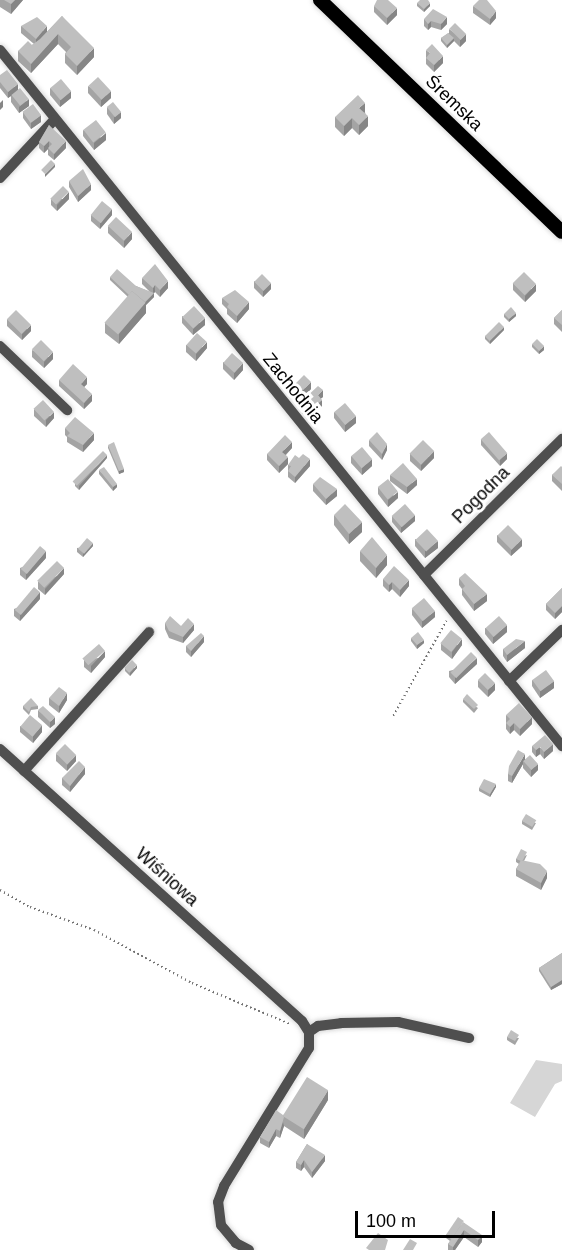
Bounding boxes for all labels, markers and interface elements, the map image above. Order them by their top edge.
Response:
street label: Śremska [421,71,487,135]
street label: Zachodnia [258,349,328,427]
street label: Pogodna [448,462,514,528]
street label: Wiśniowa [131,843,203,911]
scale bar [358,1199,498,1237]
text: 100 m [366,1211,416,1231]

